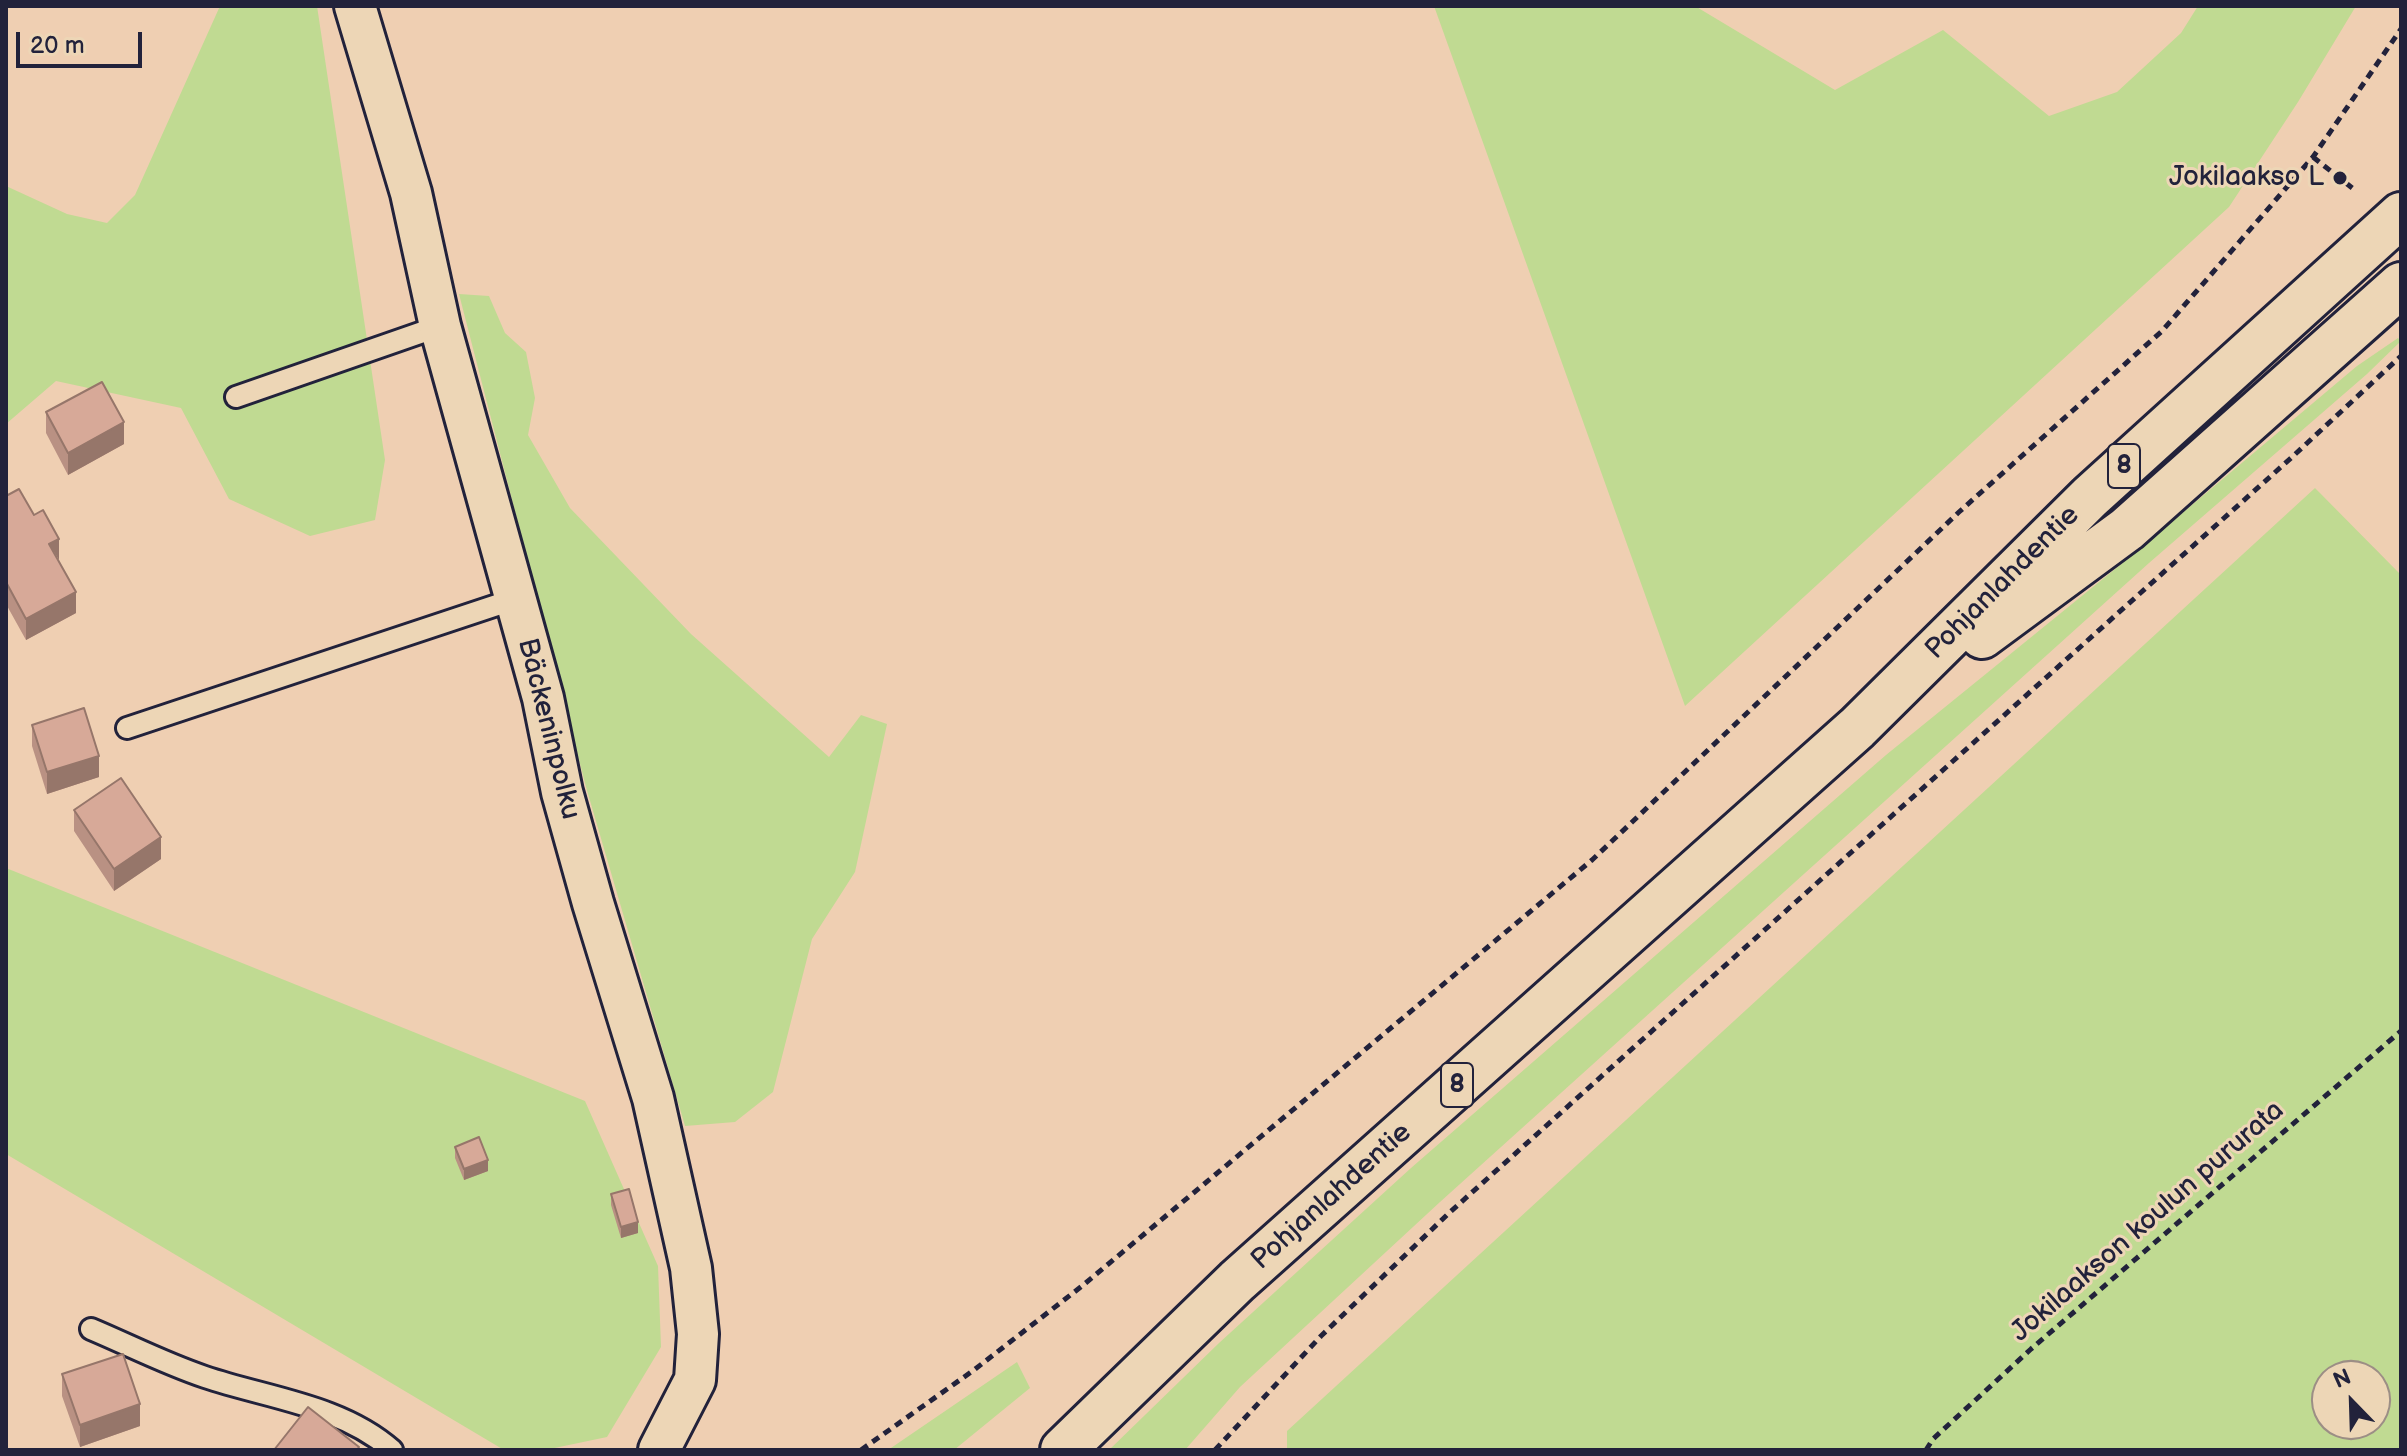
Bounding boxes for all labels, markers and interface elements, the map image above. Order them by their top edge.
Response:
scale bar [20,16,146,66]
text: 20 m [30,31,85,60]
place label: Jokilaakso L [2169,161,2324,195]
marker: Jokilaakso L [2331,169,2349,187]
road number: 8 [2108,444,2140,488]
street label: Pohjanlahdentie [1919,499,2087,667]
street label: Bäckeninpolku [509,635,587,823]
road number: 8 [1441,1063,1473,1107]
street label: Jokilaakson koulun pururata [2005,1094,2291,1350]
street label: Pohjanlahdentie [1245,1116,1419,1278]
north arrow [2311,1360,2391,1440]
text: N [2329,1364,2355,1395]

